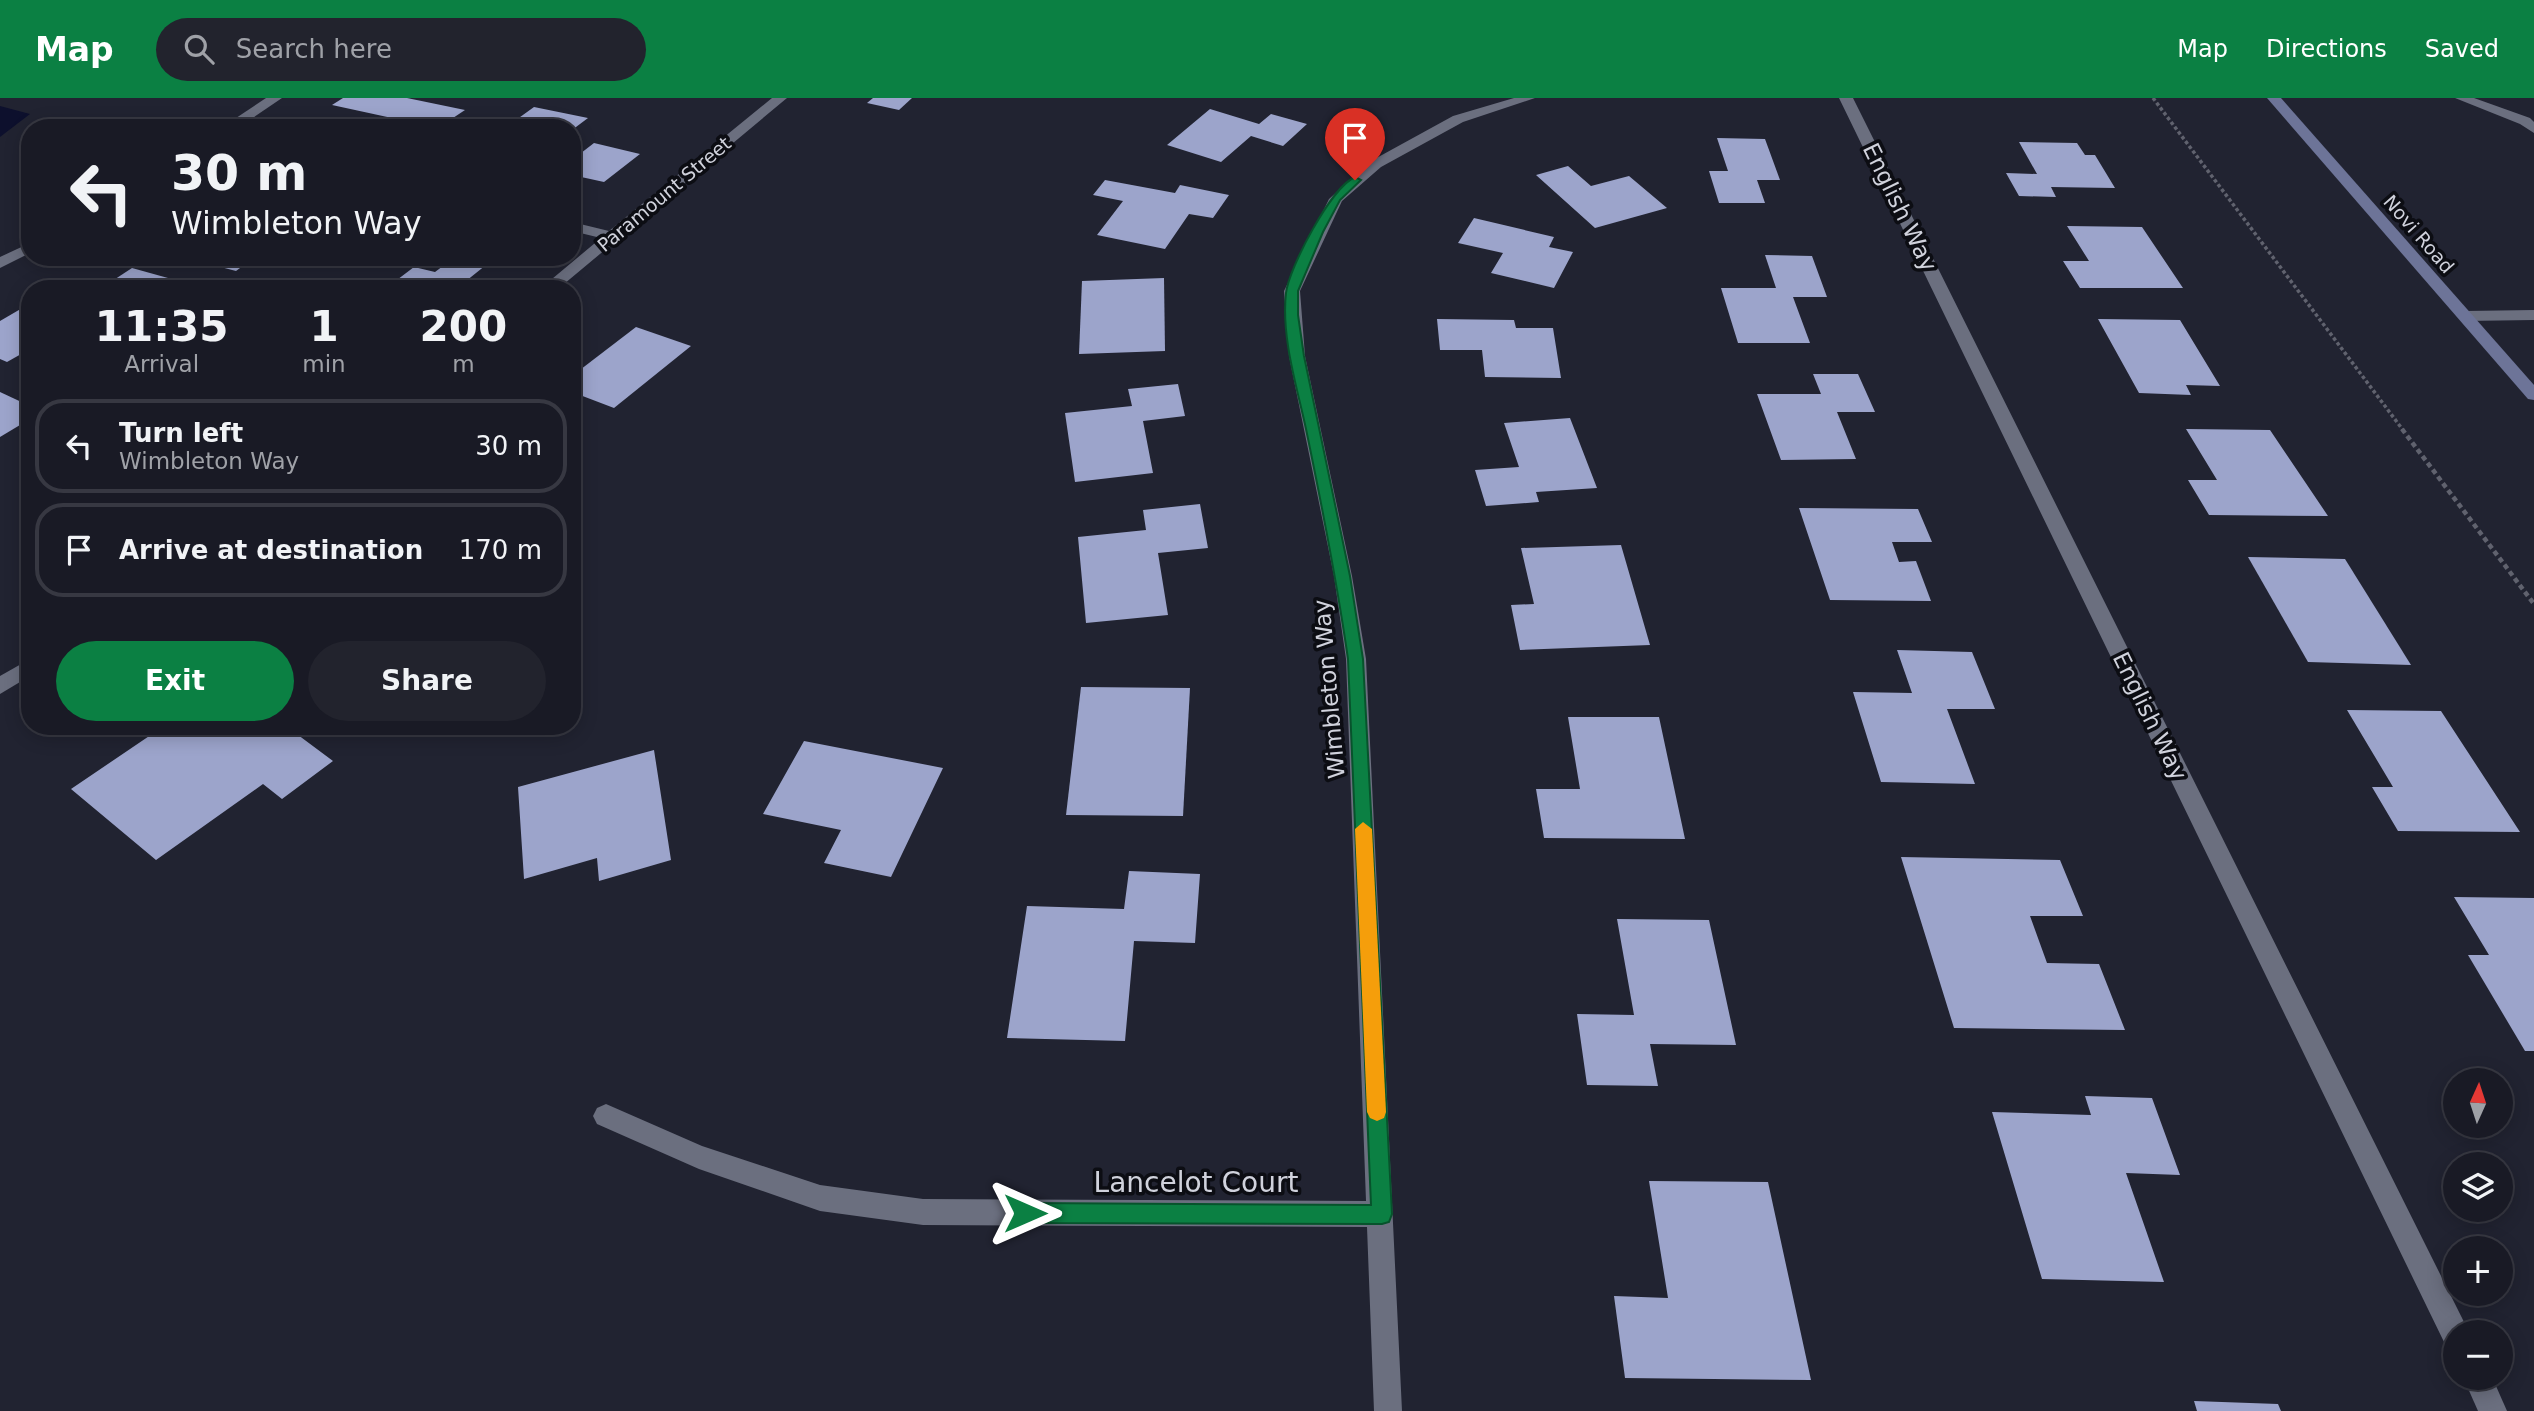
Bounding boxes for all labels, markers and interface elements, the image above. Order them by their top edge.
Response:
search box [156,18,646,81]
text: Map [35,30,114,69]
icon: search [180,30,218,68]
text: Search here [236,34,392,64]
text: Map [2177,35,2228,63]
text: Directions [2266,35,2387,63]
text: Saved [2425,35,2499,63]
pin [1325,108,1385,180]
icon: arrive [1336,119,1374,157]
street label: Paramount Street [593,132,735,256]
street label: English Way [1858,139,1942,275]
text: 30 m [171,145,307,202]
icon: left [56,147,147,238]
street label: Novi Road [2379,191,2459,277]
text: Wimbleton Way [171,204,422,242]
text: 11:35 [95,302,229,351]
text: 1 [309,302,339,351]
text: 200 [420,302,507,351]
text: Arrival [124,351,199,377]
text: min [302,351,346,377]
text: m [452,351,475,377]
text: Turn left [119,418,243,448]
icon: left [60,427,98,465]
text: 30 m [475,431,542,461]
text: Wimbleton Way [119,448,299,474]
icon: arrive [60,531,98,569]
text: Arrive at destination [119,535,423,565]
text: 170 m [459,535,542,565]
street label: Wimbleton Way [1308,598,1350,780]
button: Exit [56,641,294,721]
button: Share [308,641,546,721]
street label: English Way [2108,648,2192,784]
north arrow [2443,1068,2513,1138]
map controls [2443,1068,2513,1390]
button: layers [2443,1152,2513,1222]
street label: Lancelot Court [1094,1166,1298,1199]
position arrow [988,1176,1062,1250]
button: + [2443,1236,2513,1306]
button: − [2443,1320,2513,1390]

